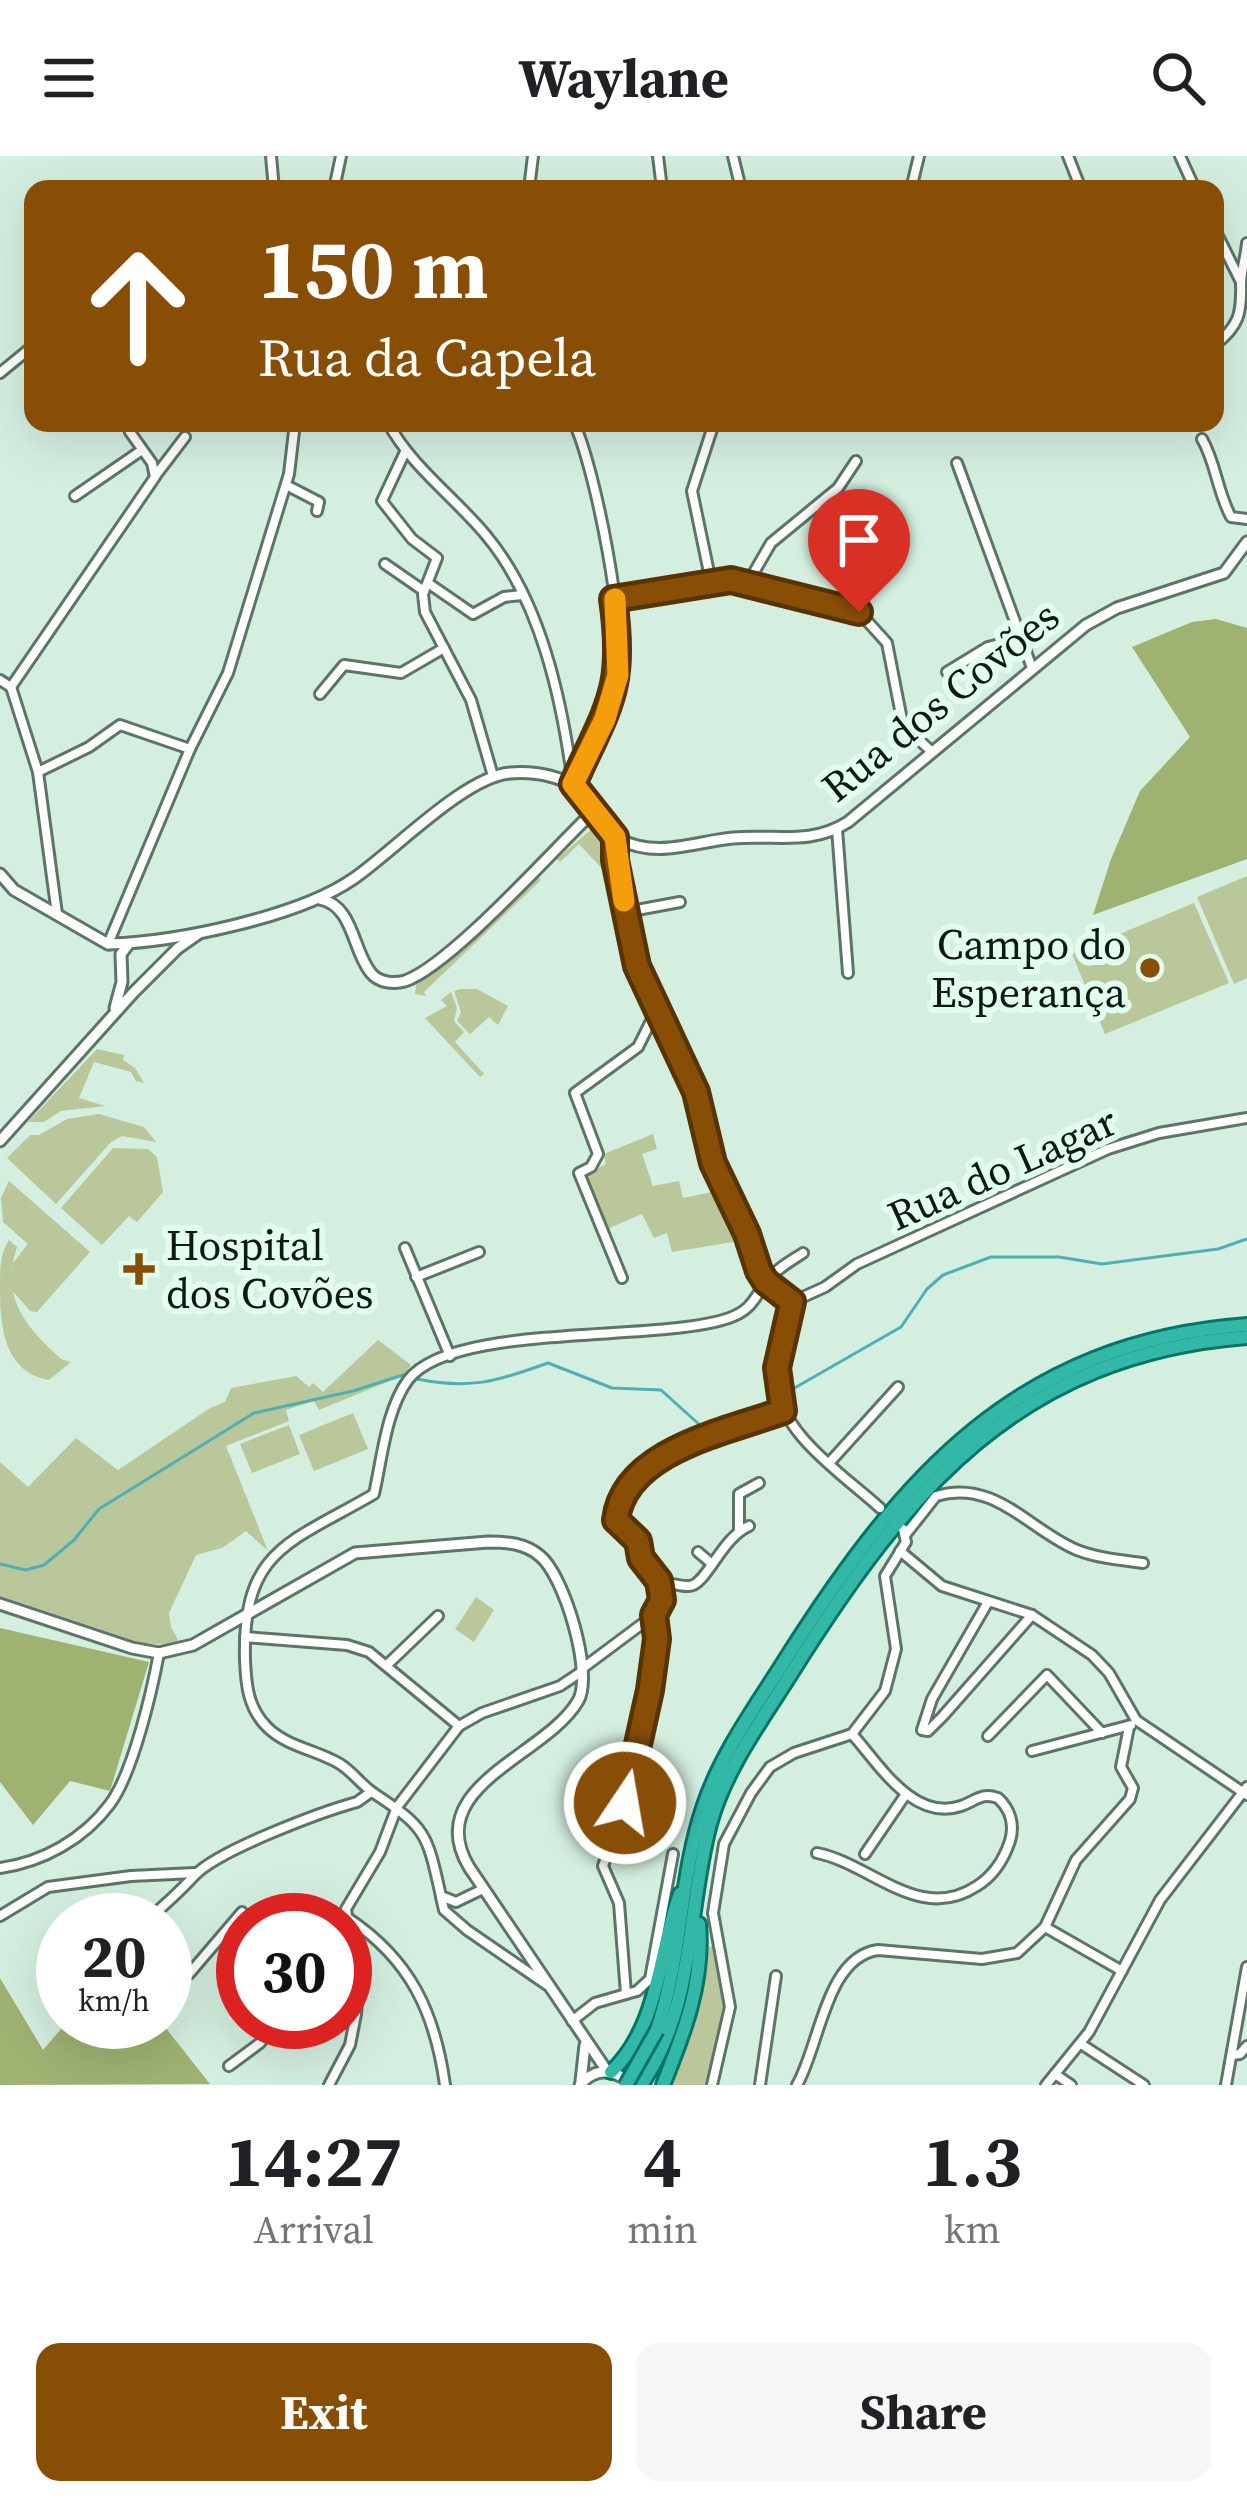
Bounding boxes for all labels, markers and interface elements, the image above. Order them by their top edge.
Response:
text: Waylane [518,41,729,115]
icon: menu [36,45,102,111]
icon: search [1145,45,1211,111]
text: 150 m [258,211,489,326]
icon: ahead [60,228,216,384]
text: Rua da Capela [258,320,596,394]
pin [808,489,910,612]
icon: arrive [826,507,892,573]
street label: Rua dos Covões [809,587,1071,815]
place label: Campo do Esperança [931,915,1127,1021]
marker: Campo do Esperança [1137,955,1163,981]
street label: Rua do Lagar [878,1092,1126,1244]
place label: Hospital dos Covões [166,1216,374,1322]
marker: Hospital dos Covões [123,1253,155,1285]
position arrow [562,1740,688,1866]
speed limit sign: 30 [216,1893,372,2049]
text: 20 [81,1915,147,1997]
text: km/h [78,1980,150,2021]
text: 14:27 [225,2111,403,2210]
text: 4 [643,2111,682,2210]
text: 1.3 [923,2111,1022,2210]
text: Arrival [253,2203,374,2256]
text: min [627,2203,698,2256]
text: km [944,2203,1001,2256]
button: Exit [36,2343,612,2481]
button: Share [636,2343,1211,2481]

